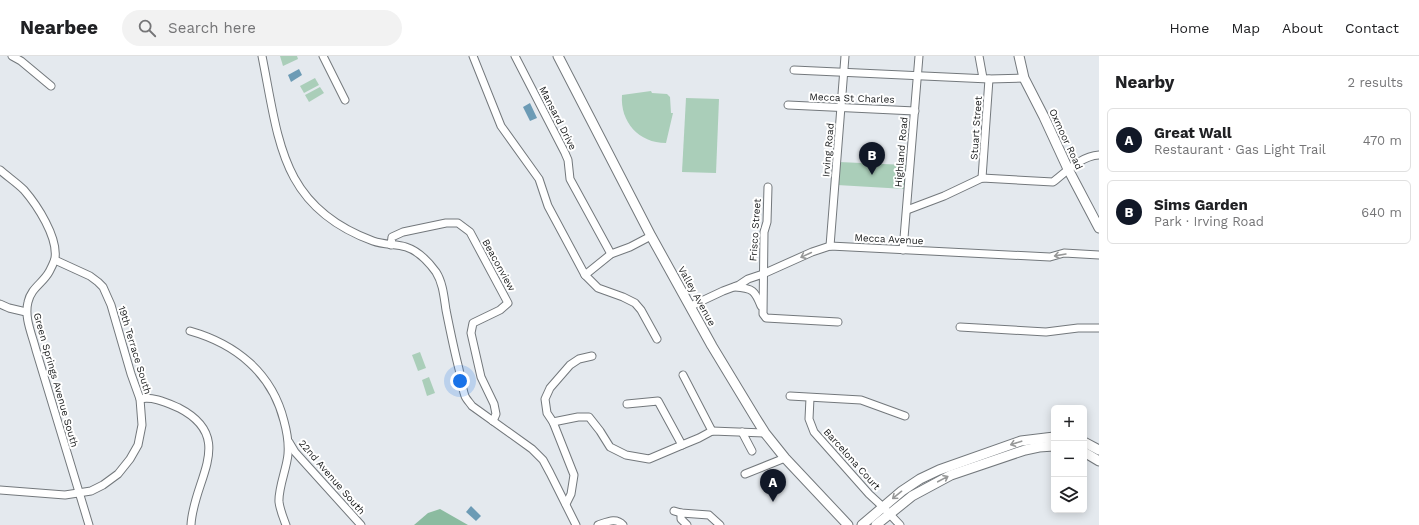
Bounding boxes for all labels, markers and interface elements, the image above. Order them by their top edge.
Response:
search box [122,10,402,46]
text: Nearbee [20,16,98,39]
icon: search [136,17,158,39]
text: Search here [168,19,256,37]
text: Home [1169,20,1209,36]
text: Map [1231,20,1260,36]
text: About [1282,20,1323,36]
text: Contact [1345,20,1399,36]
text: Nearby [1115,72,1174,92]
text: 2 results [1348,75,1403,90]
street label: Mansard Drive [537,84,579,152]
street label: Mecca St Charles [809,91,895,105]
street label: Stuart Street [968,95,984,160]
street label: Oxmoor Road [1047,107,1085,171]
street label: Highland Road [892,116,910,188]
street label: Irving Road [820,123,836,177]
text: Great Wall [1154,124,1232,142]
text: A [1125,133,1133,148]
text: 470 m [1363,133,1402,148]
pin: B [859,142,885,175]
text: Restaurant · Gas Light Trail [1154,142,1326,157]
text: Sims Garden [1154,196,1248,214]
street label: Frisco Street [747,197,763,262]
text: B [1125,205,1133,220]
text: 640 m [1361,205,1402,220]
text: Park · Irving Road [1154,214,1264,229]
street label: Mecca Avenue [854,232,924,246]
street label: Beaconview [480,237,518,293]
one-way arrow [1054,251,1067,259]
one-way arrow [801,252,813,259]
street label: Valley Avenue [676,264,718,328]
street label: 19th Terrace South [116,305,154,395]
street label: Green Springs Avenue South [32,312,80,448]
your location [450,371,470,391]
map controls [1051,405,1087,513]
button: + [1051,405,1087,441]
street label: Barcelona Court [822,426,883,492]
street label: 22nd Avenue South [297,438,367,516]
one-way arrow [1009,440,1022,447]
button: − [1051,441,1087,477]
pin: A [760,469,786,502]
one-way arrow [937,475,949,482]
button: layers [1051,477,1087,513]
one-way arrow [892,491,903,499]

